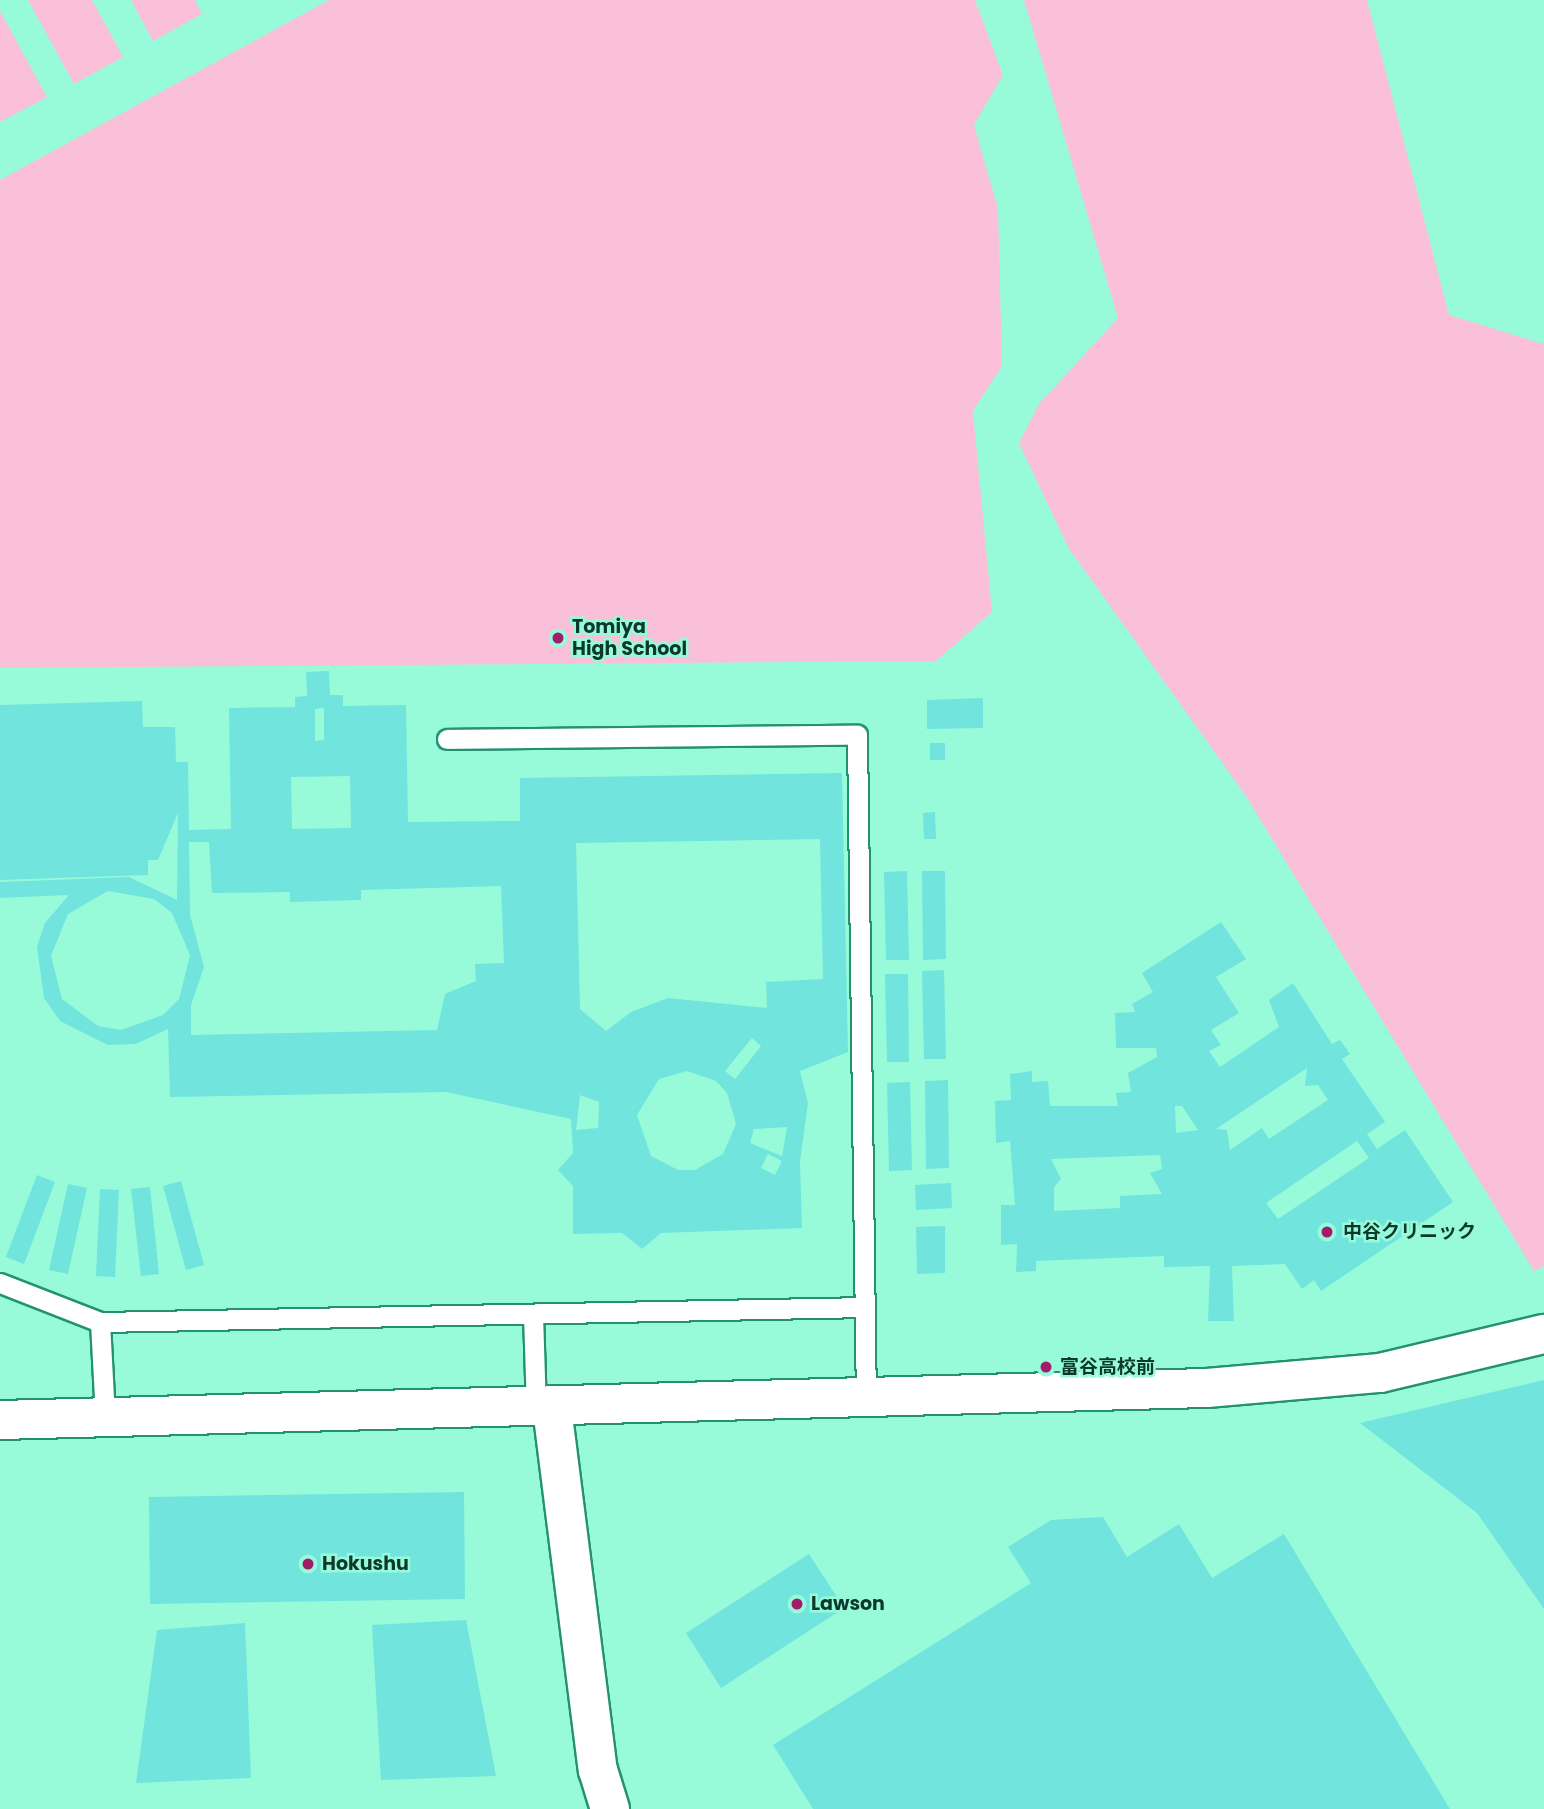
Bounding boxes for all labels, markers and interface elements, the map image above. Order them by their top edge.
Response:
place label: Tomiya High School [572,616,687,660]
marker: Tomiya High School [550,630,566,646]
place label: 中谷クリニック [1343,1221,1476,1243]
marker: 中谷クリニック [1317,1222,1337,1242]
place label: 富谷高校前 [1060,1356,1155,1378]
marker: 富谷高校前 [1038,1359,1054,1375]
place label: Hokushu [322,1553,409,1575]
marker: Hokushu [300,1556,316,1572]
place label: Lawson [811,1593,885,1615]
marker: Lawson [789,1596,805,1612]

